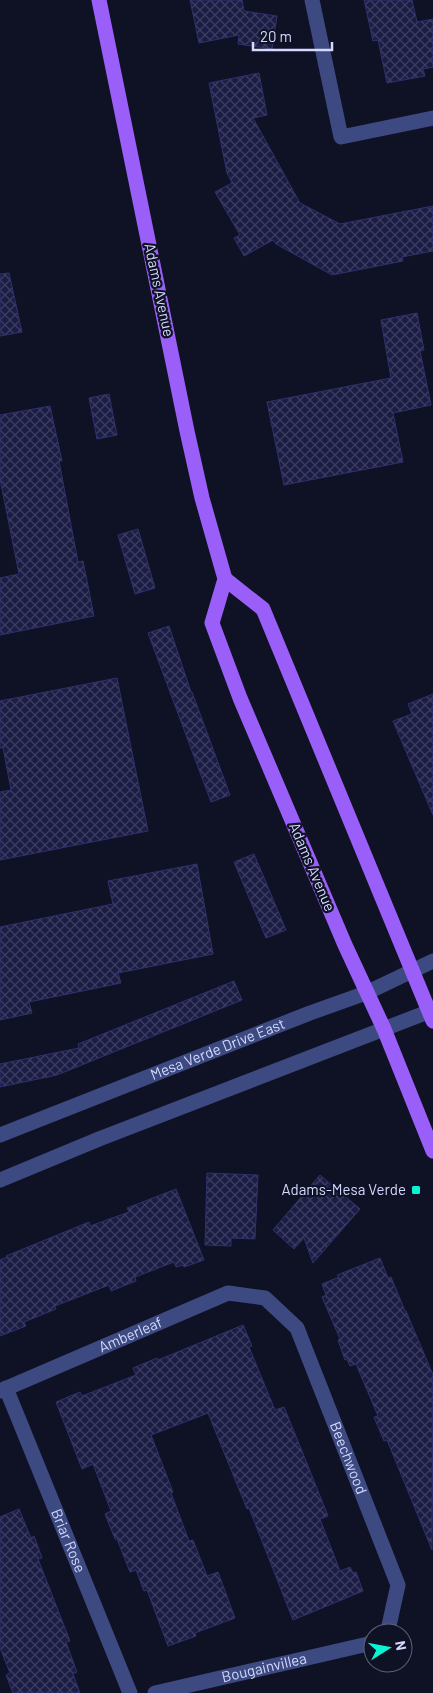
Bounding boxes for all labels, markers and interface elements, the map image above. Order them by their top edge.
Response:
scale bar [253,20,332,52]
text: 20 m [260,27,292,45]
street label: Adams Avenue [141,241,179,338]
street label: Adams Avenue [286,819,340,914]
street label: Mesa Verde Drive East [147,1014,287,1083]
place label: Adams-Mesa Verde [282,1180,406,1198]
marker: Adams-Mesa Verde [410,1184,422,1196]
street label: Amberleaf [96,1312,165,1356]
street label: Beechwood [327,1419,371,1496]
street label: Briar Rose [48,1506,90,1575]
north arrow [363,1623,413,1673]
text: N [392,1639,410,1652]
street label: Bougainvillea [220,1648,308,1685]

